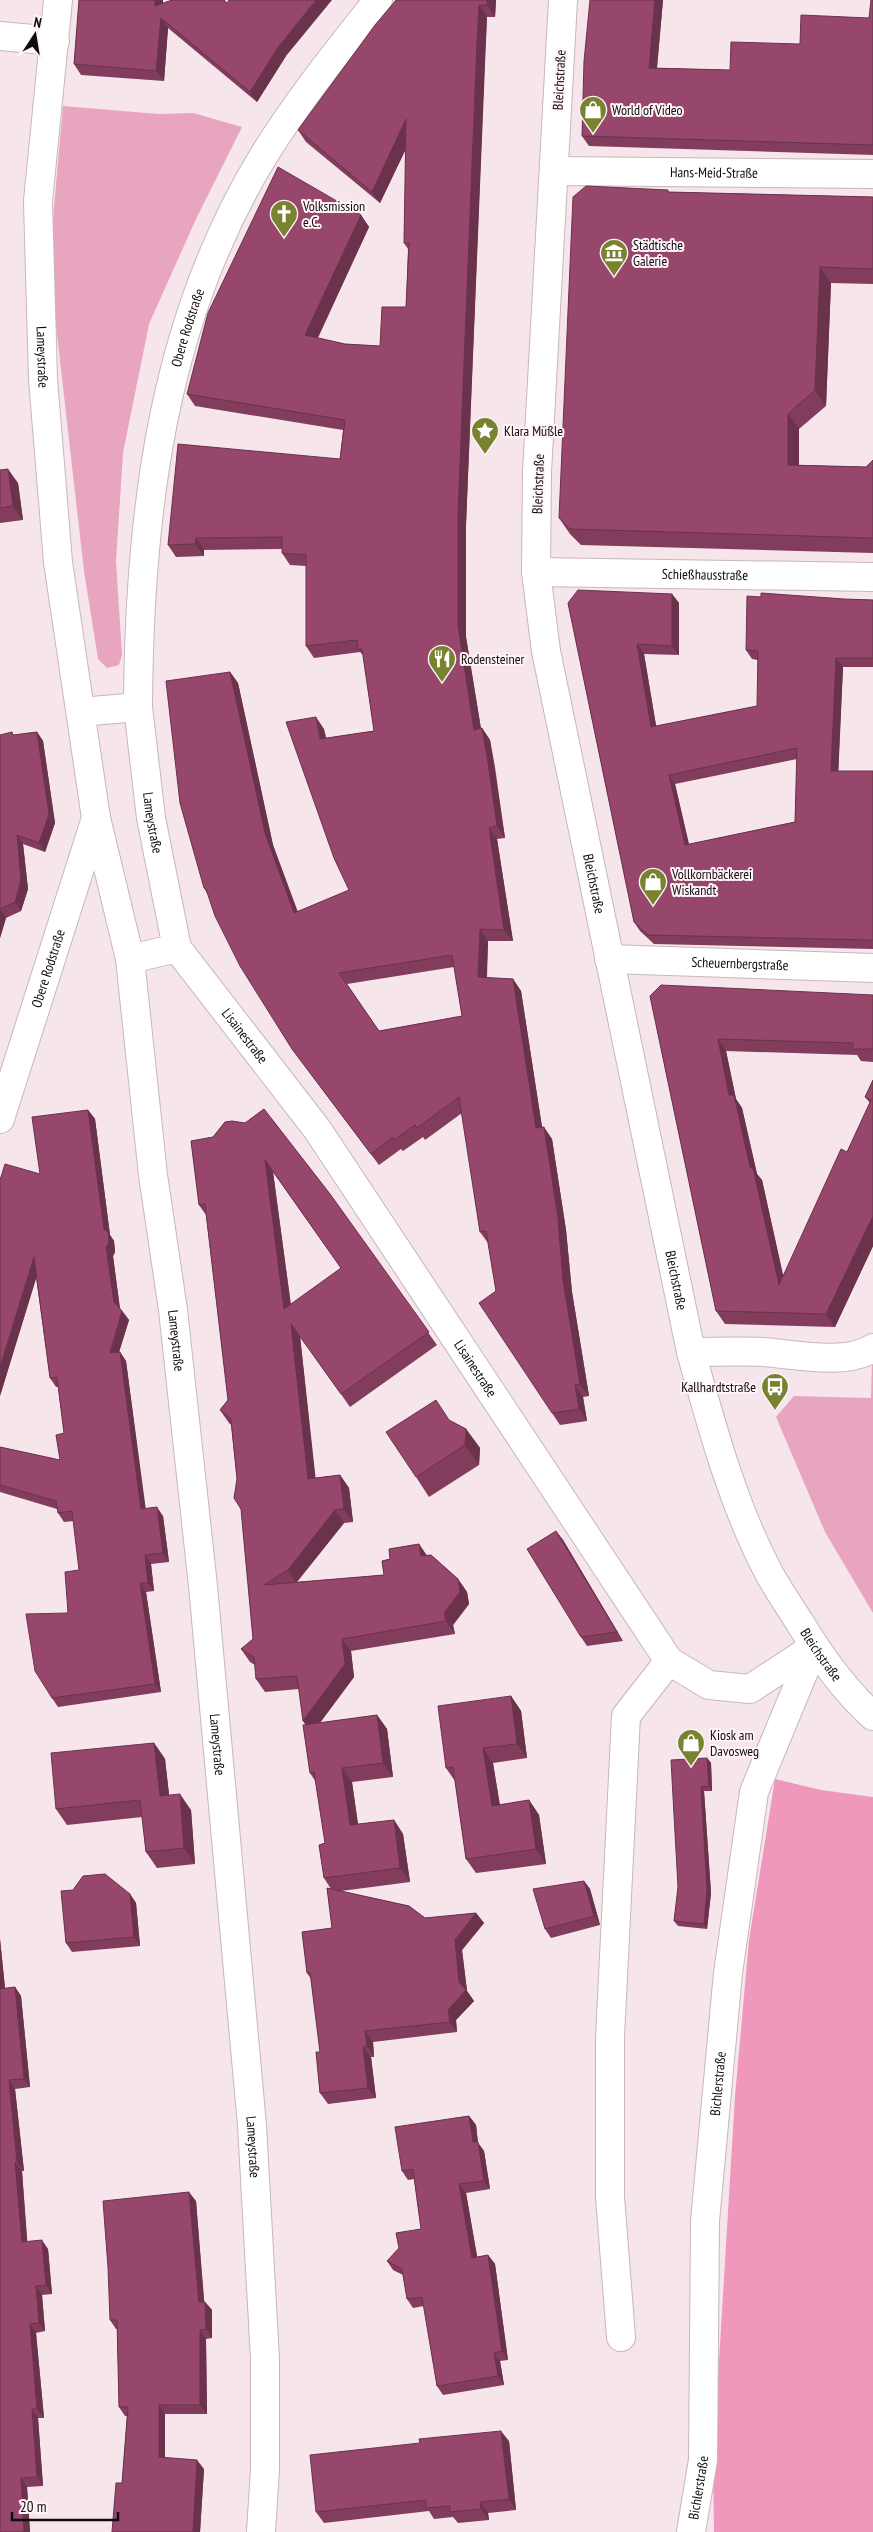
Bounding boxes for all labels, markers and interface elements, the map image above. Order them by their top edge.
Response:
north arrow [10,10,60,60]
text: N [32,13,43,32]
street label: Bleichstraße [548,49,570,111]
shop icon: World of Video [578,95,608,134]
place label: World of Video [612,101,683,119]
street label: Hans-Meid-Straße [670,163,758,182]
place label: Volksmission e.C. [302,197,365,231]
church icon: Volksmission e.C. [269,199,299,238]
place label: Städtische Galerie [633,236,683,270]
museum icon: Städtische Galerie [599,238,629,277]
street label: Obere Rodstraße [167,286,208,369]
street label: Lameystraße [33,326,53,389]
place icon: Klara Müßle [470,416,500,455]
place label: Klara Müßle [504,422,563,440]
street label: Bleichstraße [528,453,548,515]
street label: Schießhausstraße [662,565,748,584]
restaurant icon: Rodensteiner [427,644,457,683]
place label: Rodensteiner [461,650,524,668]
street label: Lameystraße [139,791,167,855]
street label: Bleichstraße [579,852,609,915]
place label: Vollkornbäckerei Wiskandt [671,865,752,899]
shop icon: Vollkornbäckerei Wiskandt [638,867,668,906]
street label: Obere Rodstraße [27,927,69,1010]
street label: Scheuernbergstraße [691,953,789,974]
street label: Lisainestraße [218,1005,272,1067]
street label: Bleichstraße [661,1249,691,1312]
street label: Lameystraße [164,1309,189,1373]
street label: Lisainestraße [450,1336,501,1401]
bus stop icon: Kallhardtstraße [760,1372,790,1411]
place label: Kallhardtstraße [681,1378,756,1396]
street label: Bleichstraße [796,1625,846,1685]
street label: Lameystraße [206,1713,229,1776]
place label: Kiosk am Davosweg [710,1726,759,1760]
shop icon: Kiosk am Davosweg [676,1728,706,1767]
street label: Bichlerstraße [706,2050,730,2116]
street label: Lameystraße [242,2115,264,2178]
street label: Bichlerstraße [684,2456,712,2521]
scale bar [12,2490,119,2522]
text: 20 m [20,2497,46,2516]

